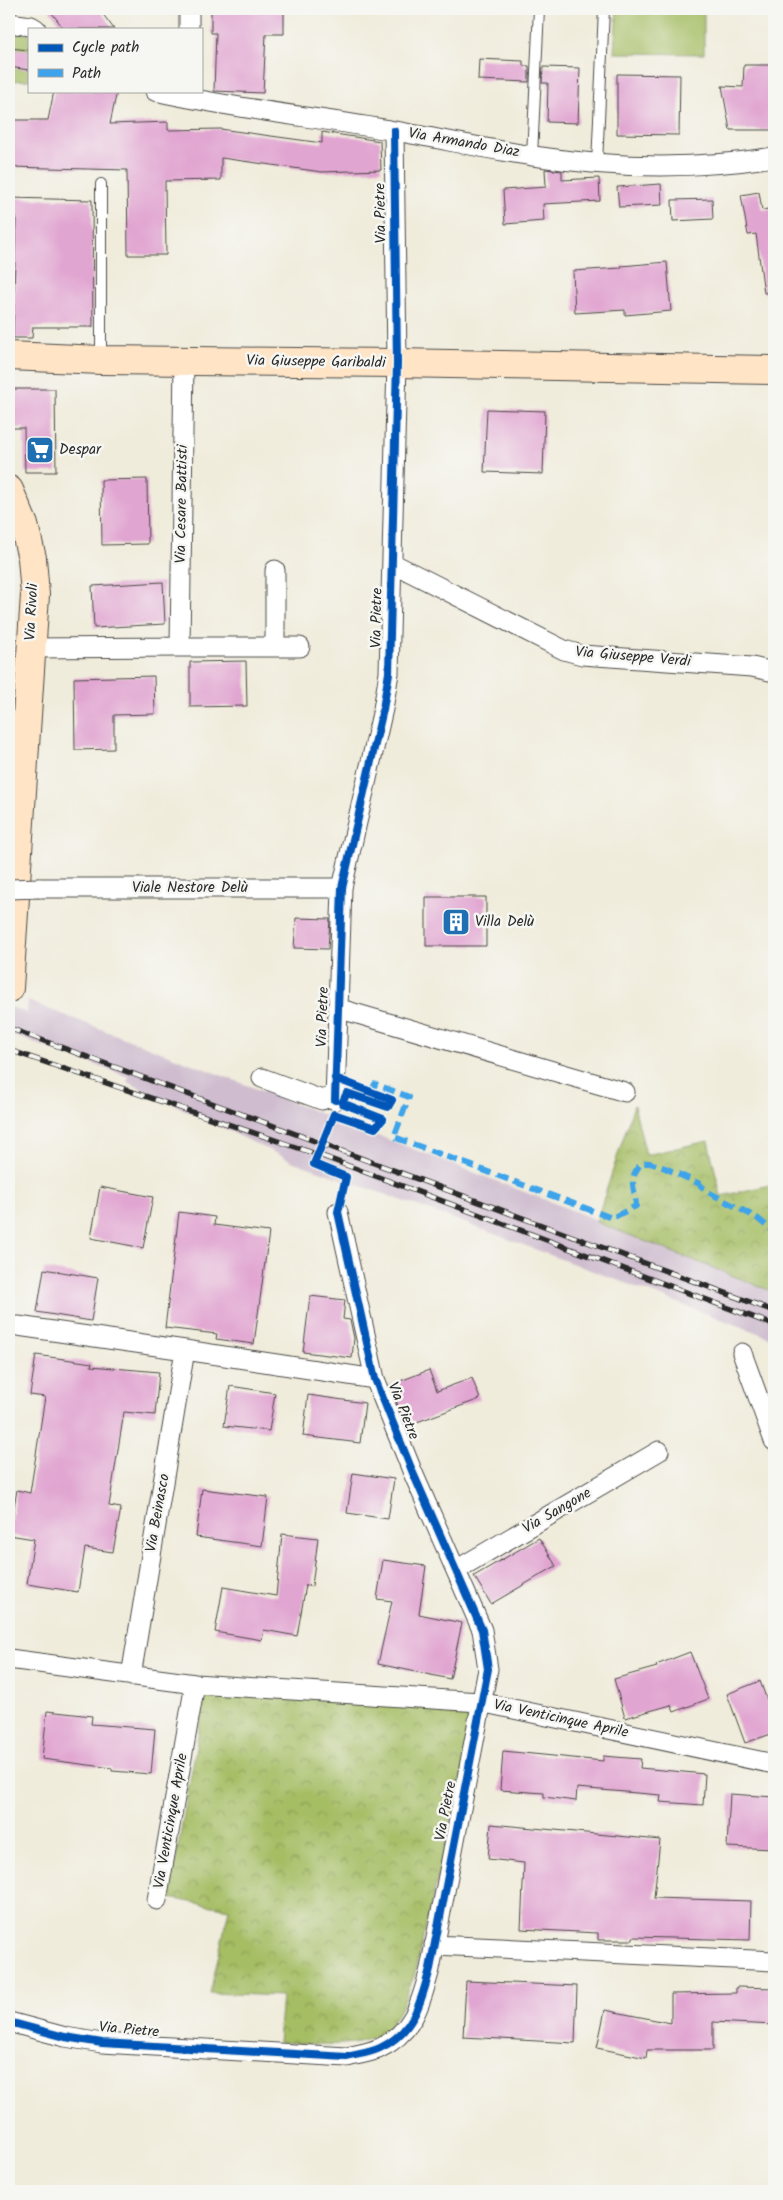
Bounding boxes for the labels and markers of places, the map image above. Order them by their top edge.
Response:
supermarket icon: Despar [25,435,55,465]
place label: Despar [59,438,102,462]
building icon: Villa Delù [441,907,471,937]
place label: Villa Delù [475,910,534,934]

